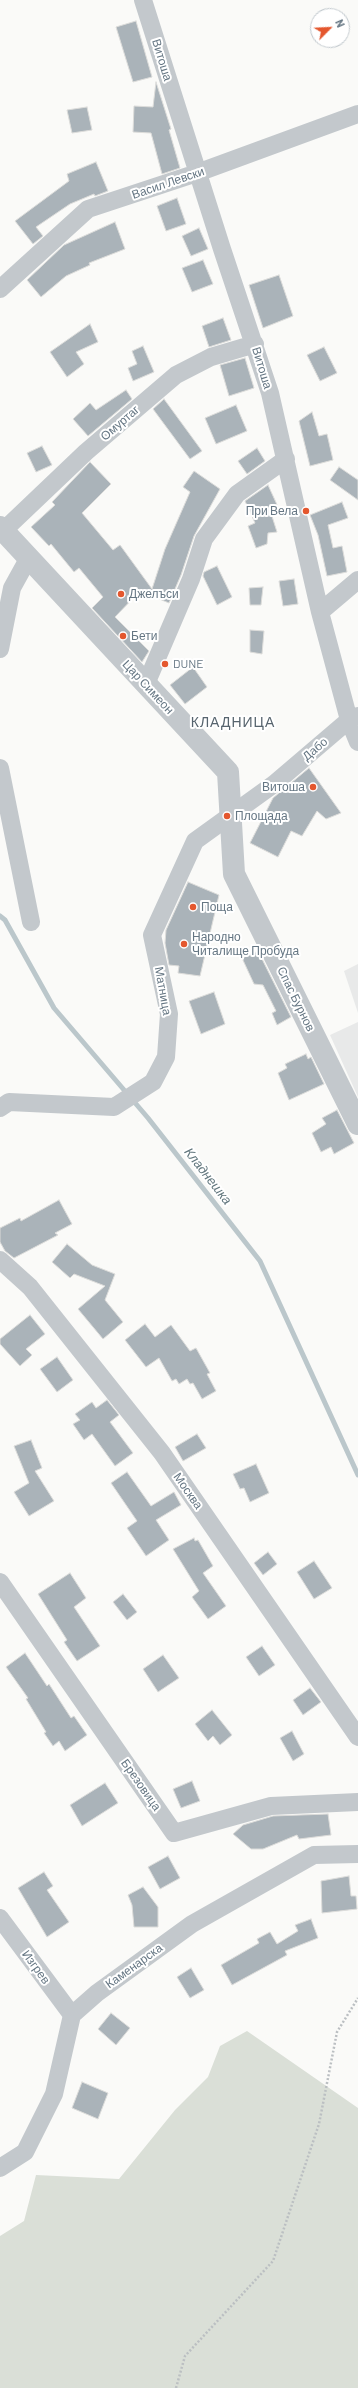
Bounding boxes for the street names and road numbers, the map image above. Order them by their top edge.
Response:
street label: Витоша [149,37,175,83]
street label: Васил Левски [130,164,206,202]
street label: Витоша [249,345,275,391]
street label: Омуртаг [98,402,142,444]
street label: Цар Симеон [119,657,177,717]
street label: Дабо [300,734,330,764]
street label: Спас Бурнов [274,964,318,1034]
street label: Матница [152,966,174,1016]
street label: Москва [170,1470,206,1512]
street label: Брезовица [118,1756,164,1814]
street label: Каменарска [103,1941,165,1991]
street label: Изгрев [19,1947,53,1987]

